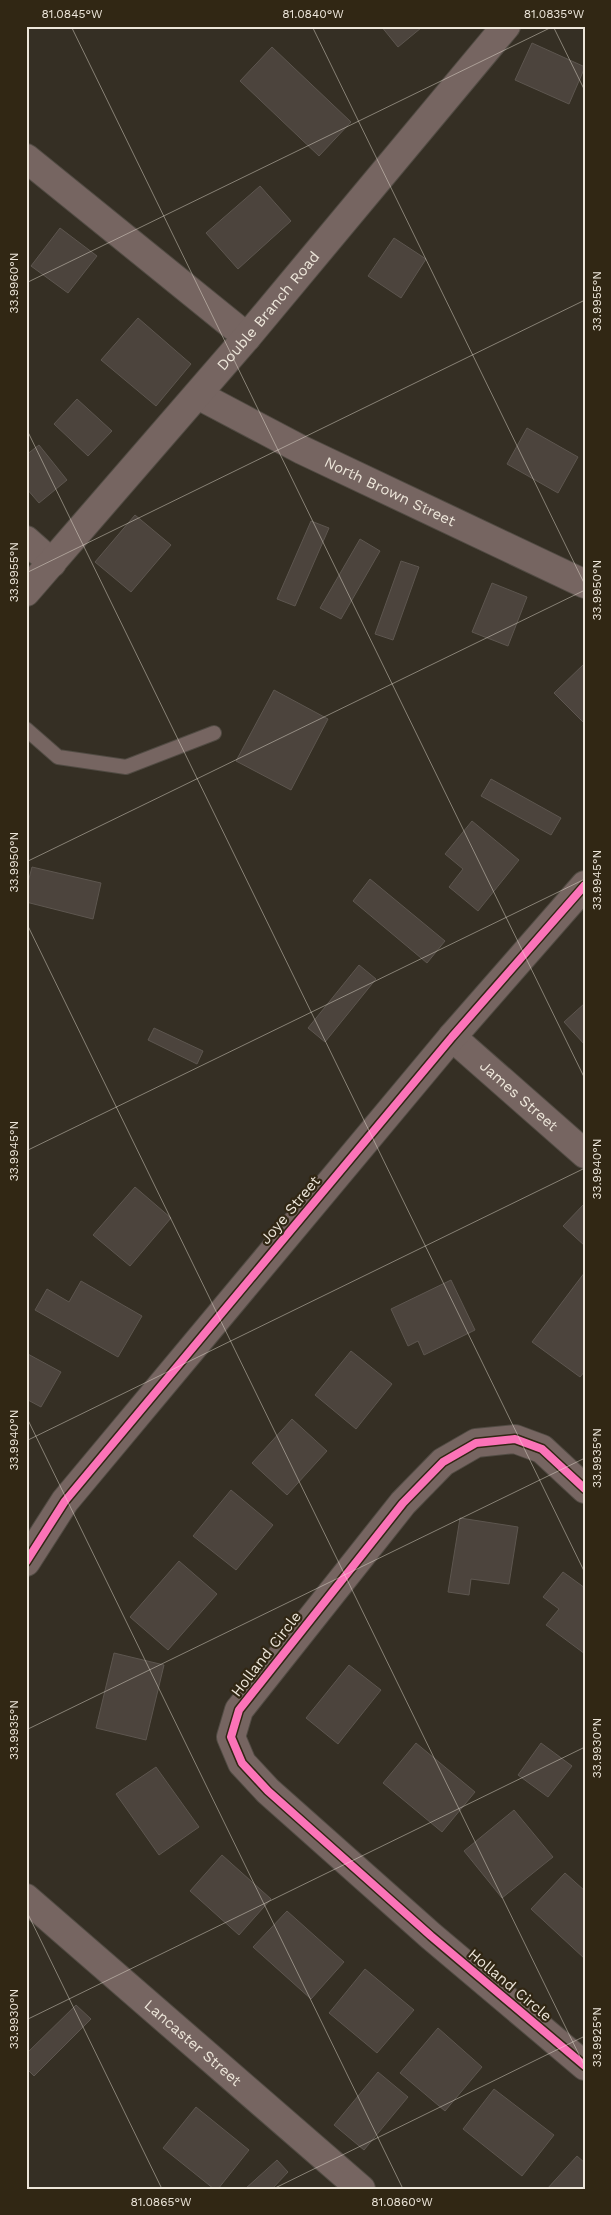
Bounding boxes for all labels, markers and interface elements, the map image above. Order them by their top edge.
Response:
text: 81.0845°W [41,7,103,21]
text: 81.0840°W [282,7,344,21]
text: 81.0835°W [524,7,585,21]
street label: Double Branch Road [213,248,323,374]
text: 33.9960°N [7,252,21,314]
text: 33.9955°N [590,271,604,331]
street label: North Brown Street [322,453,459,531]
text: 33.9955°N [7,542,21,602]
text: 33.9950°N [590,560,604,620]
text: 33.9950°N [7,832,21,892]
text: 33.9945°N [590,850,604,910]
street label: James Street [476,1057,562,1135]
text: 33.9945°N [7,1121,21,1181]
text: 33.9940°N [590,1138,604,1200]
street label: Joye Street [256,1172,324,1248]
text: 33.9940°N [7,1409,21,1471]
text: 33.9935°N [590,1428,604,1488]
street label: Holland Circle [227,1608,305,1700]
text: 33.9935°N [7,1700,21,1760]
text: 33.9930°N [590,1718,604,1778]
street label: Holland Circle [465,1945,555,2025]
text: 33.9930°N [7,1989,21,2049]
street label: Lancaster Street [141,1996,246,2090]
text: 33.9925°N [590,2007,604,2067]
text: 81.0865°W [130,2195,192,2209]
text: 81.0860°W [371,2195,433,2209]

